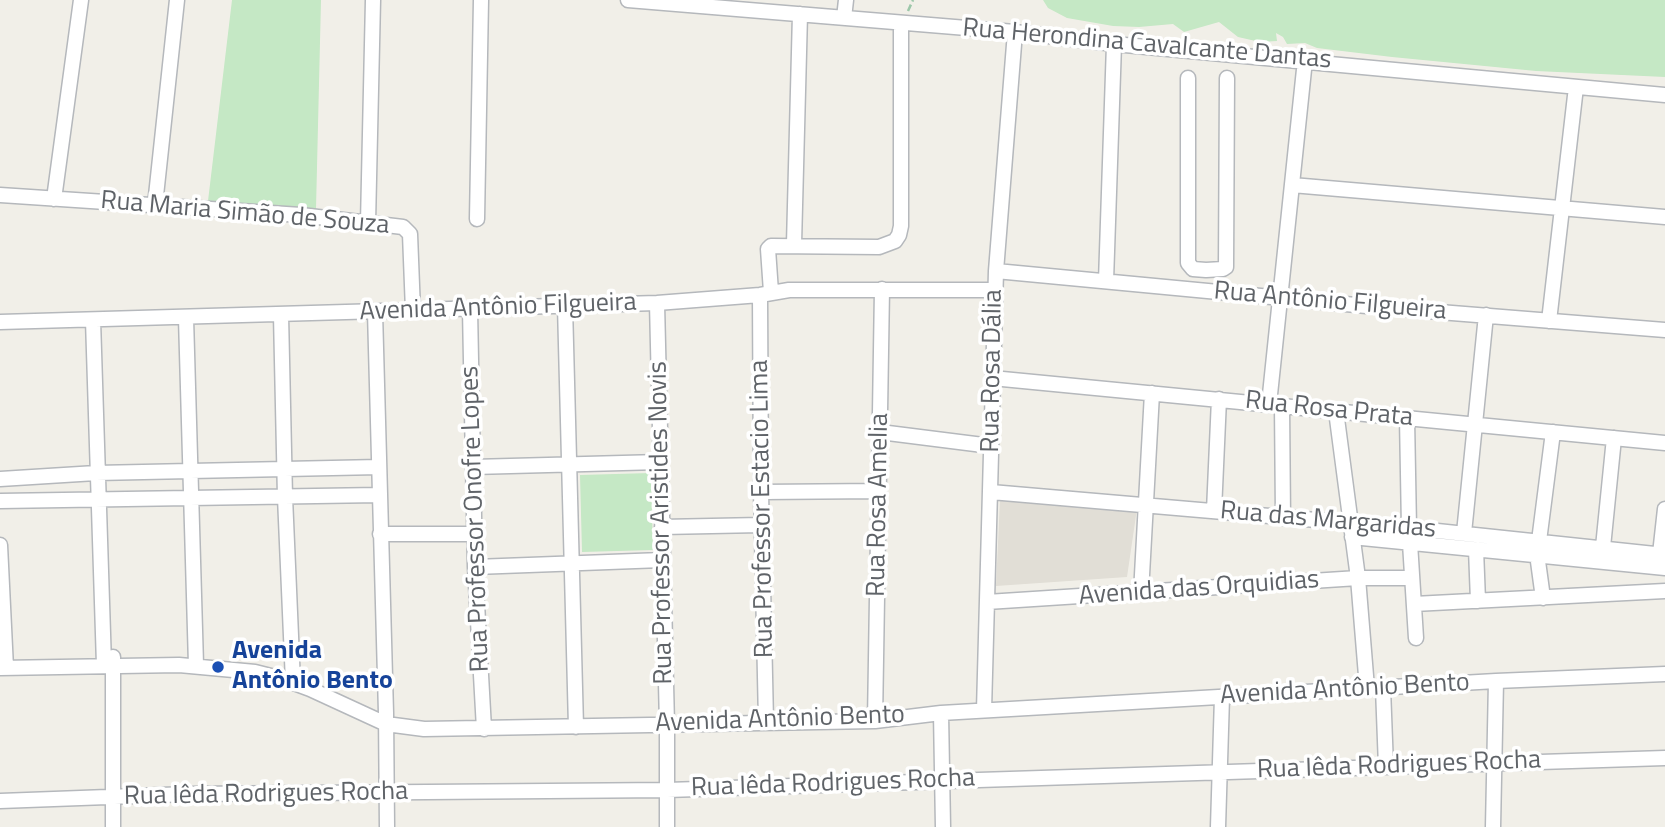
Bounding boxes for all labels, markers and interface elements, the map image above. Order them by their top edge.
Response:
street label: Rua Herondina Cavalcante Dantas [961,13,1333,77]
street label: Rua Maria Simão de Souza [99,186,391,242]
street label: Rua Antônio Filgueira [1212,276,1448,328]
street label: Avenida Antônio Filgueira [359,288,637,328]
street label: Rua Rosa Dália [976,289,1010,453]
street label: Rua Professor Estacio Lima [745,359,781,659]
street label: Rua Professor Aristides Novis [644,361,680,685]
street label: Rua Professor Onofre Lopes [455,365,497,673]
street label: Rua Rosa Prata [1244,386,1414,434]
street label: Rua Rosa Amelia [862,413,896,597]
street label: Rua das Margaridas [1219,496,1437,546]
street label: Avenida das Orquidias [1078,565,1320,613]
place label: Avenida Antônio Bento [232,636,393,698]
marker: Avenida Antônio Bento [210,659,226,675]
street label: Avenida Antônio Bento [1219,668,1471,712]
street label: Avenida Antônio Bento [655,700,905,740]
street label: Rua Iêda Rodrigues Rocha [1256,745,1542,787]
street label: Rua Iêda Rodrigues Rocha [690,763,976,805]
street label: Rua Iêda Rodrigues Rocha [124,777,408,813]

